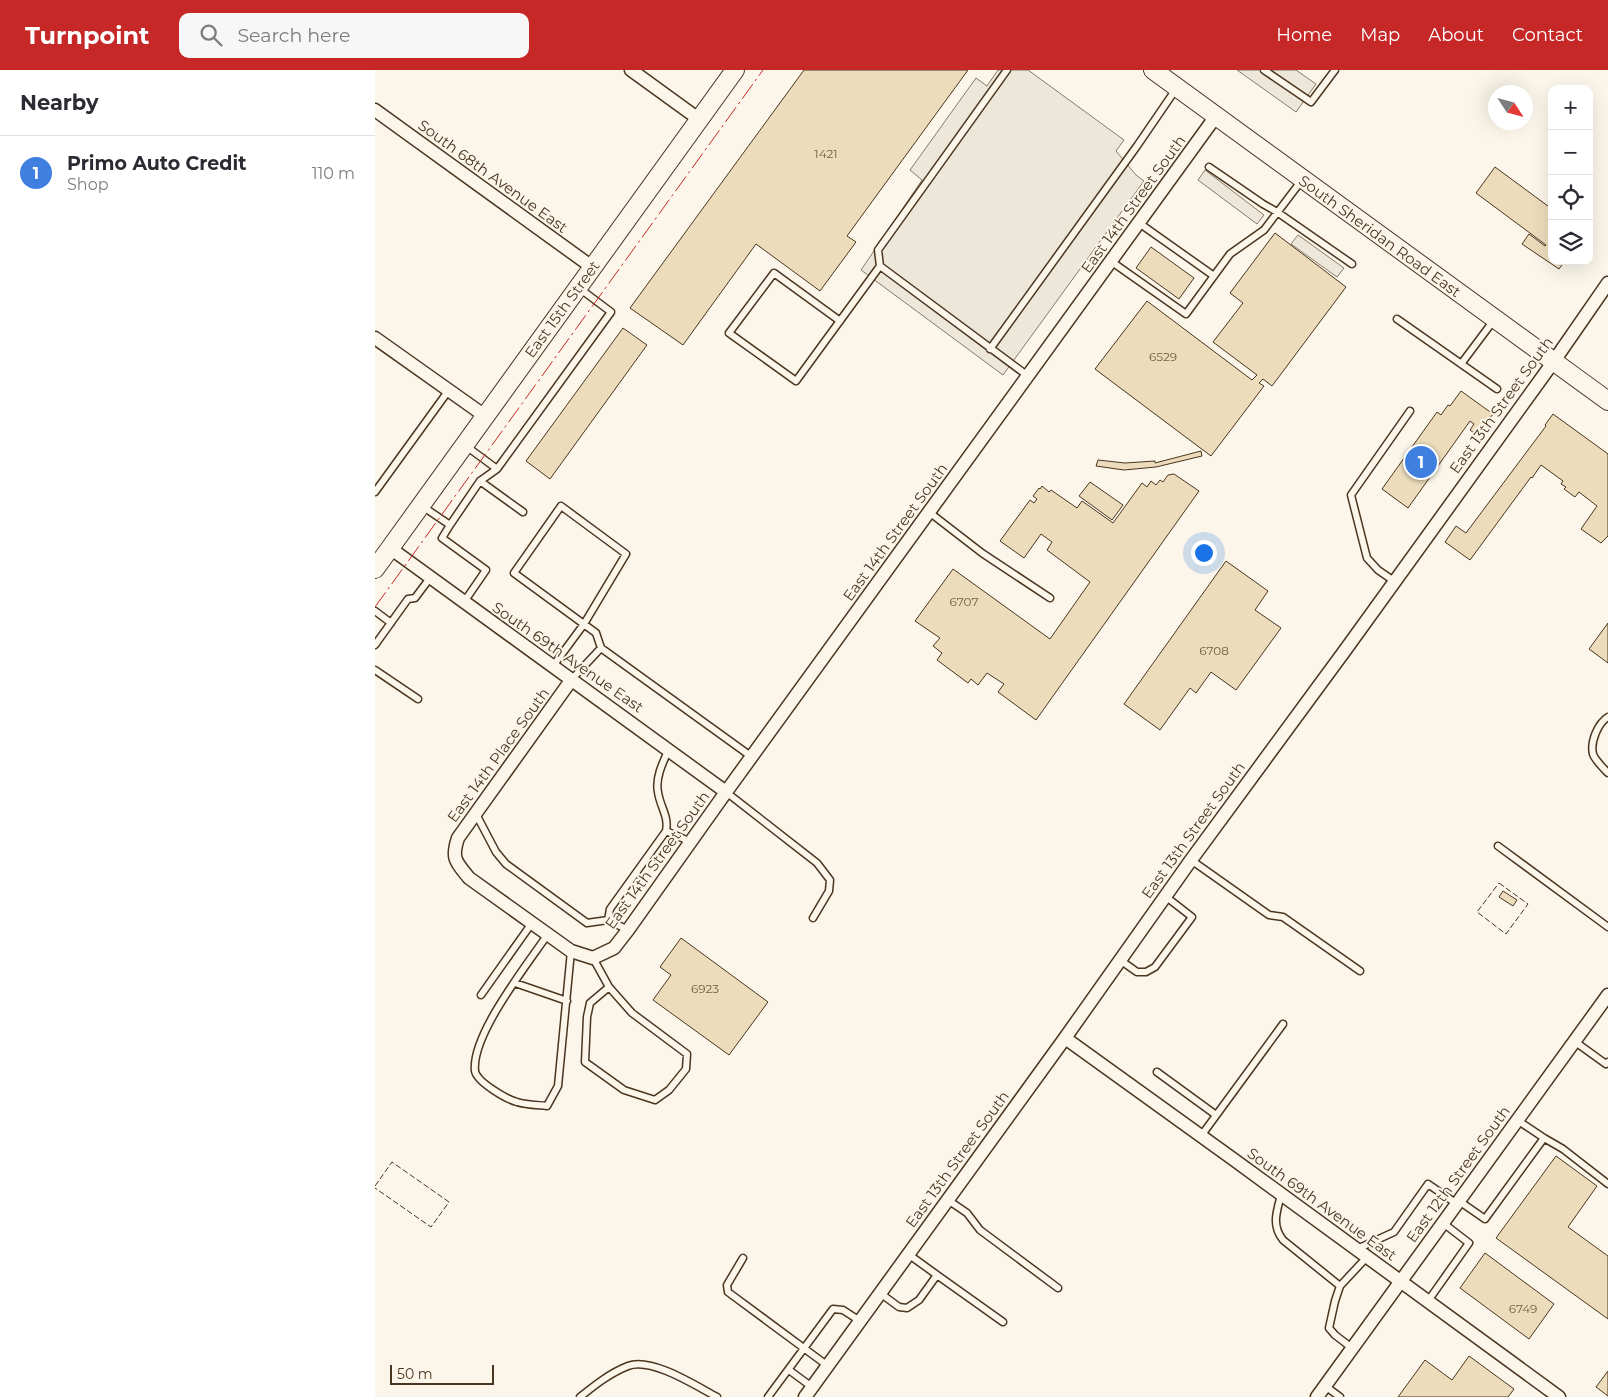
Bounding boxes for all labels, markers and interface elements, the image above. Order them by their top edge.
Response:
search box [179,13,529,58]
text: Turnpoint [25,21,149,50]
icon: search [197,21,225,49]
text: Search here [237,24,350,47]
text: Home [1276,24,1332,46]
text: Map [1360,24,1400,46]
text: About [1428,24,1484,46]
text: Contact [1512,24,1583,46]
north arrow [1488,85,1533,130]
map controls [1548,85,1593,265]
button: + [1548,85,1593,130]
text: Nearby [20,90,99,115]
street label: South 68th Avenue East [414,115,572,237]
button: − [1548,130,1593,175]
street label: East 14th Street South [1077,131,1189,277]
house number: 1421 [814,146,838,161]
text: Primo Auto Credit [67,152,246,175]
text: 1 [33,164,39,183]
text: 110 m [312,164,355,183]
street label: South Sheridan Road East [1295,171,1465,301]
text: Shop [67,175,109,194]
button: locate [1548,175,1593,220]
button: layers [1548,220,1593,265]
street label: East 15th Street [520,257,604,361]
street label: East 13th Street South [1445,333,1557,477]
house number: 6529 [1149,349,1177,364]
pin: 1 [1405,443,1437,481]
street label: East 14th Street South [839,459,951,605]
your location [1191,540,1217,566]
house number: 6707 [950,594,978,609]
street label: South 69th Avenue East [489,598,647,716]
house number: 6708 [1199,643,1229,658]
street label: East 14th Place South [443,684,553,826]
street label: East 13th Street South [1137,758,1249,902]
street label: East 14th Street South [601,787,713,933]
house number: 6923 [691,981,719,996]
street label: East 13th Street South [901,1087,1013,1231]
street label: East 12th Street South [1402,1102,1514,1246]
street label: South 69th Avenue East [1244,1143,1400,1265]
house number: 6749 [1509,1301,1537,1316]
scale bar [390,1362,494,1385]
text: 50 m [397,1365,433,1383]

